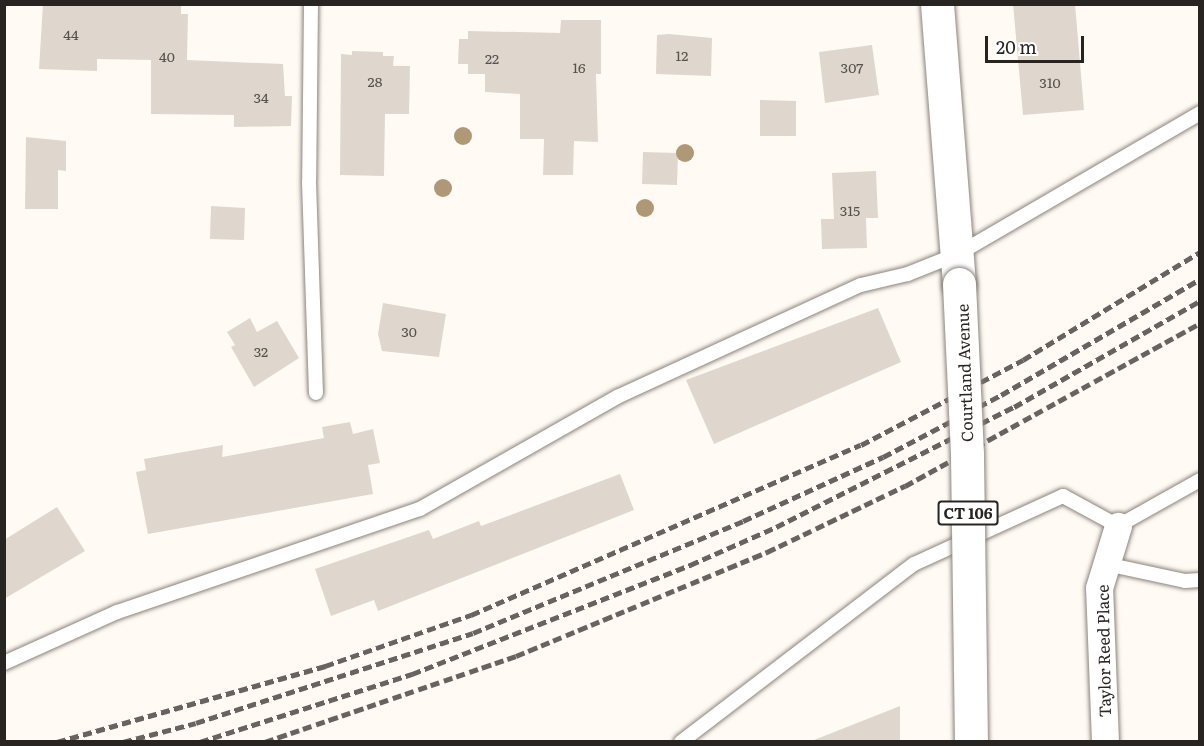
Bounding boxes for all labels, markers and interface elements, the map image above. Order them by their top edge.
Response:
scale bar [988,24,1087,62]
house number: 44 [63,26,79,42]
text: 20 m [996,33,1037,60]
house number: 12 [676,47,688,63]
house number: 40 [159,48,175,64]
house number: 22 [485,50,499,66]
house number: 16 [572,59,586,75]
house number: 307 [841,59,863,75]
house number: 28 [368,73,382,89]
house number: 310 [1039,74,1061,90]
house number: 34 [253,89,269,105]
house number: 315 [840,202,860,218]
street label: Courtland Avenue [952,304,976,442]
house number: 30 [401,323,417,339]
house number: 32 [254,343,268,359]
road number: CT 106 [936,501,1000,525]
street label: Taylor Reed Place [1092,584,1114,718]

